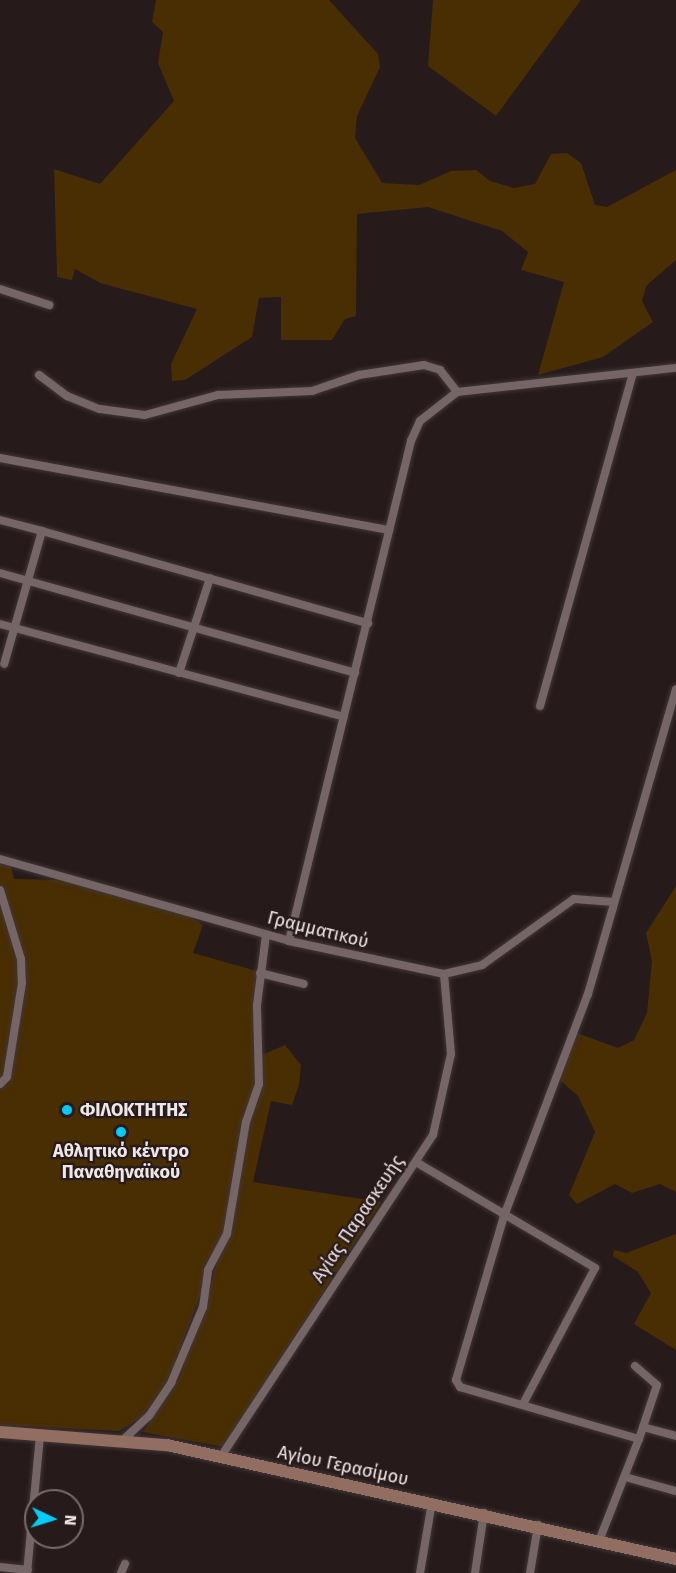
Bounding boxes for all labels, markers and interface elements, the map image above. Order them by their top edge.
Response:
street label: Γραμματικού [265,907,371,953]
place label: ΦΙΛΟΚΤΗΤΗΣ [80,1099,187,1121]
marker: ΦΙΛΟΚΤΗΤΗΣ [58,1101,76,1119]
marker: Αθλητικό κέντρο Παναθηναϊκού [114,1125,128,1139]
place label: Αθλητικό κέντρο Παναθηναϊκού [53,1141,189,1184]
street label: Αγίας Παρασκευής [307,1151,409,1287]
street label: Αγίου Γερασίμου [276,1442,410,1490]
north arrow [24,1489,84,1549]
text: N [61,1514,80,1526]

